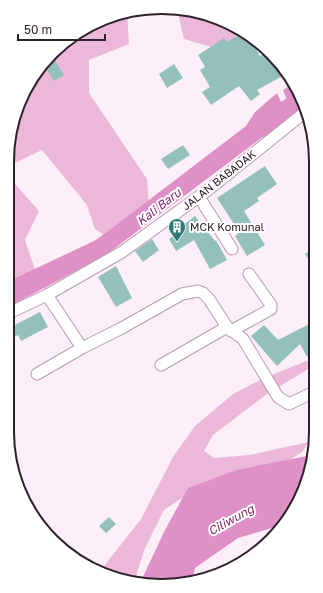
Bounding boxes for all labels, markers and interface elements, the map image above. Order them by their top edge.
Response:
scale bar [18,16,105,42]
text: 50 m [24,22,52,37]
street label: JALAN BABADAK [179,147,258,212]
water label: Kali Baru [134,184,184,228]
building icon: MCK Komunal [167,217,187,242]
place label: MCK Komunal [190,220,265,233]
water label: Ciliwung [205,500,258,538]

